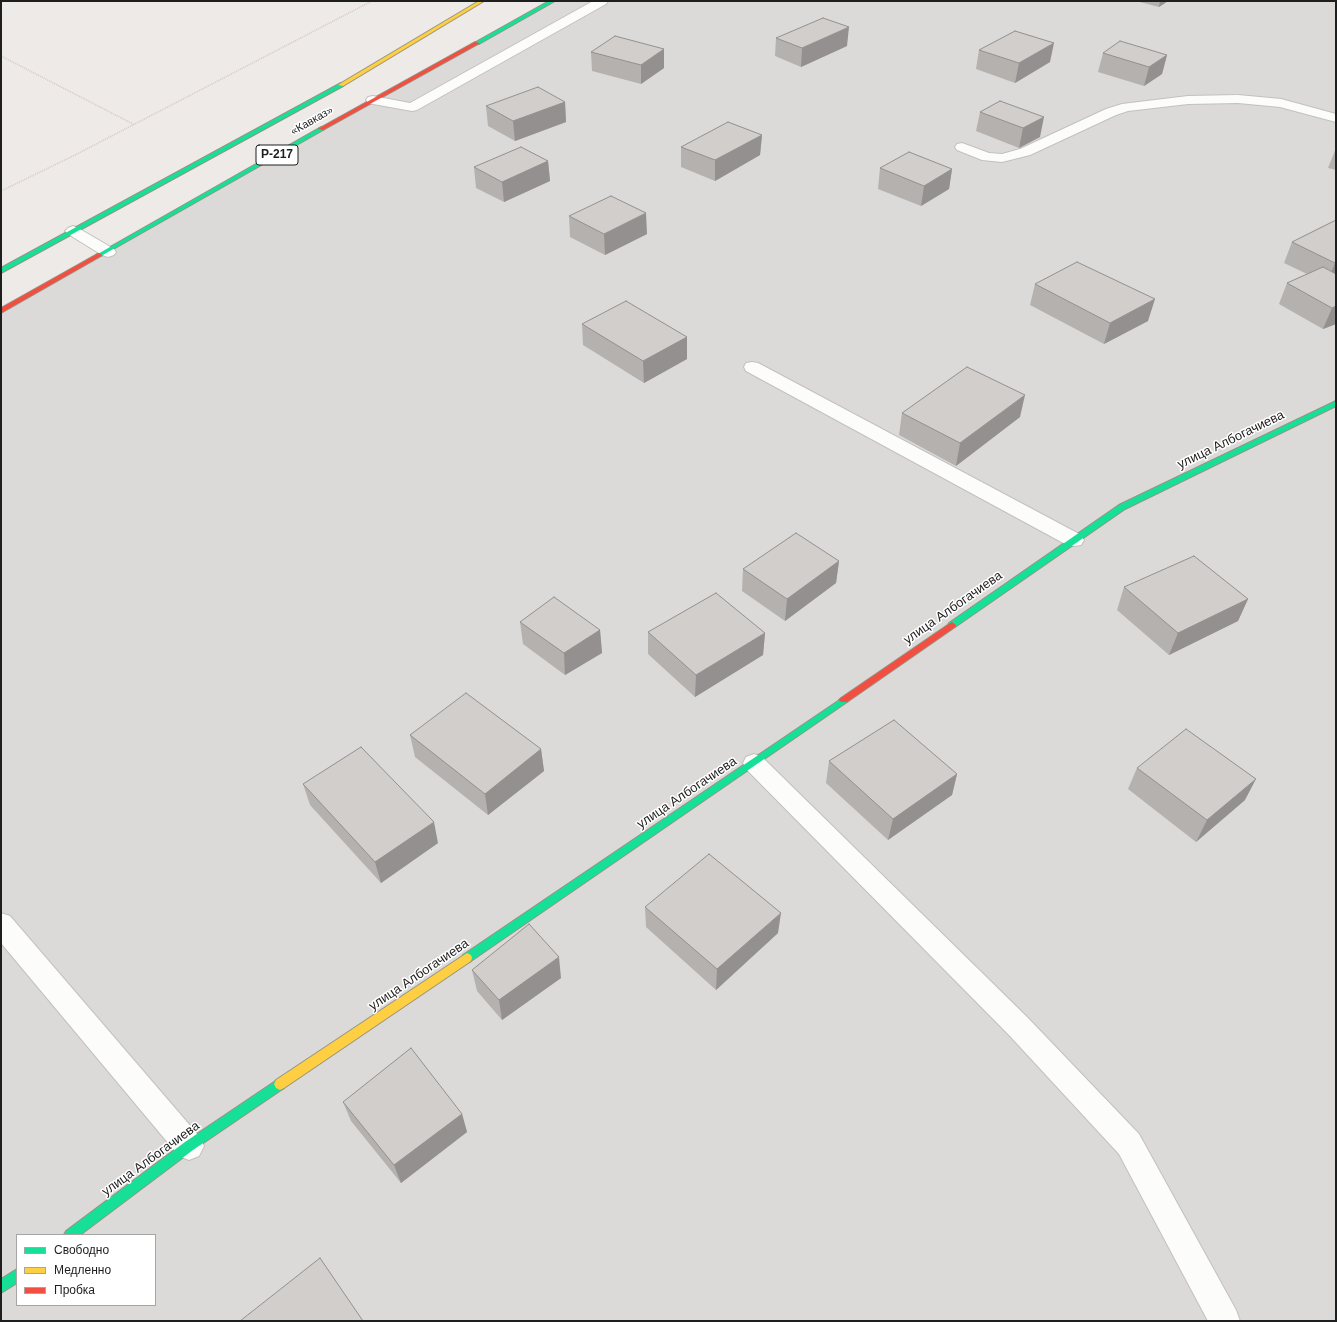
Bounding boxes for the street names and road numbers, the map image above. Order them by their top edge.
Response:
street label: «Кавказ» [288,104,336,138]
road number: Р-217 [256,145,298,165]
street label: улица Албогачиева [1175,407,1287,473]
street label: улица Албогачиева [901,568,1005,648]
street label: улица Албогачиева [634,754,740,832]
street label: улица Албогачиева [366,936,472,1014]
street label: улица Албогачиева [99,1118,203,1200]

